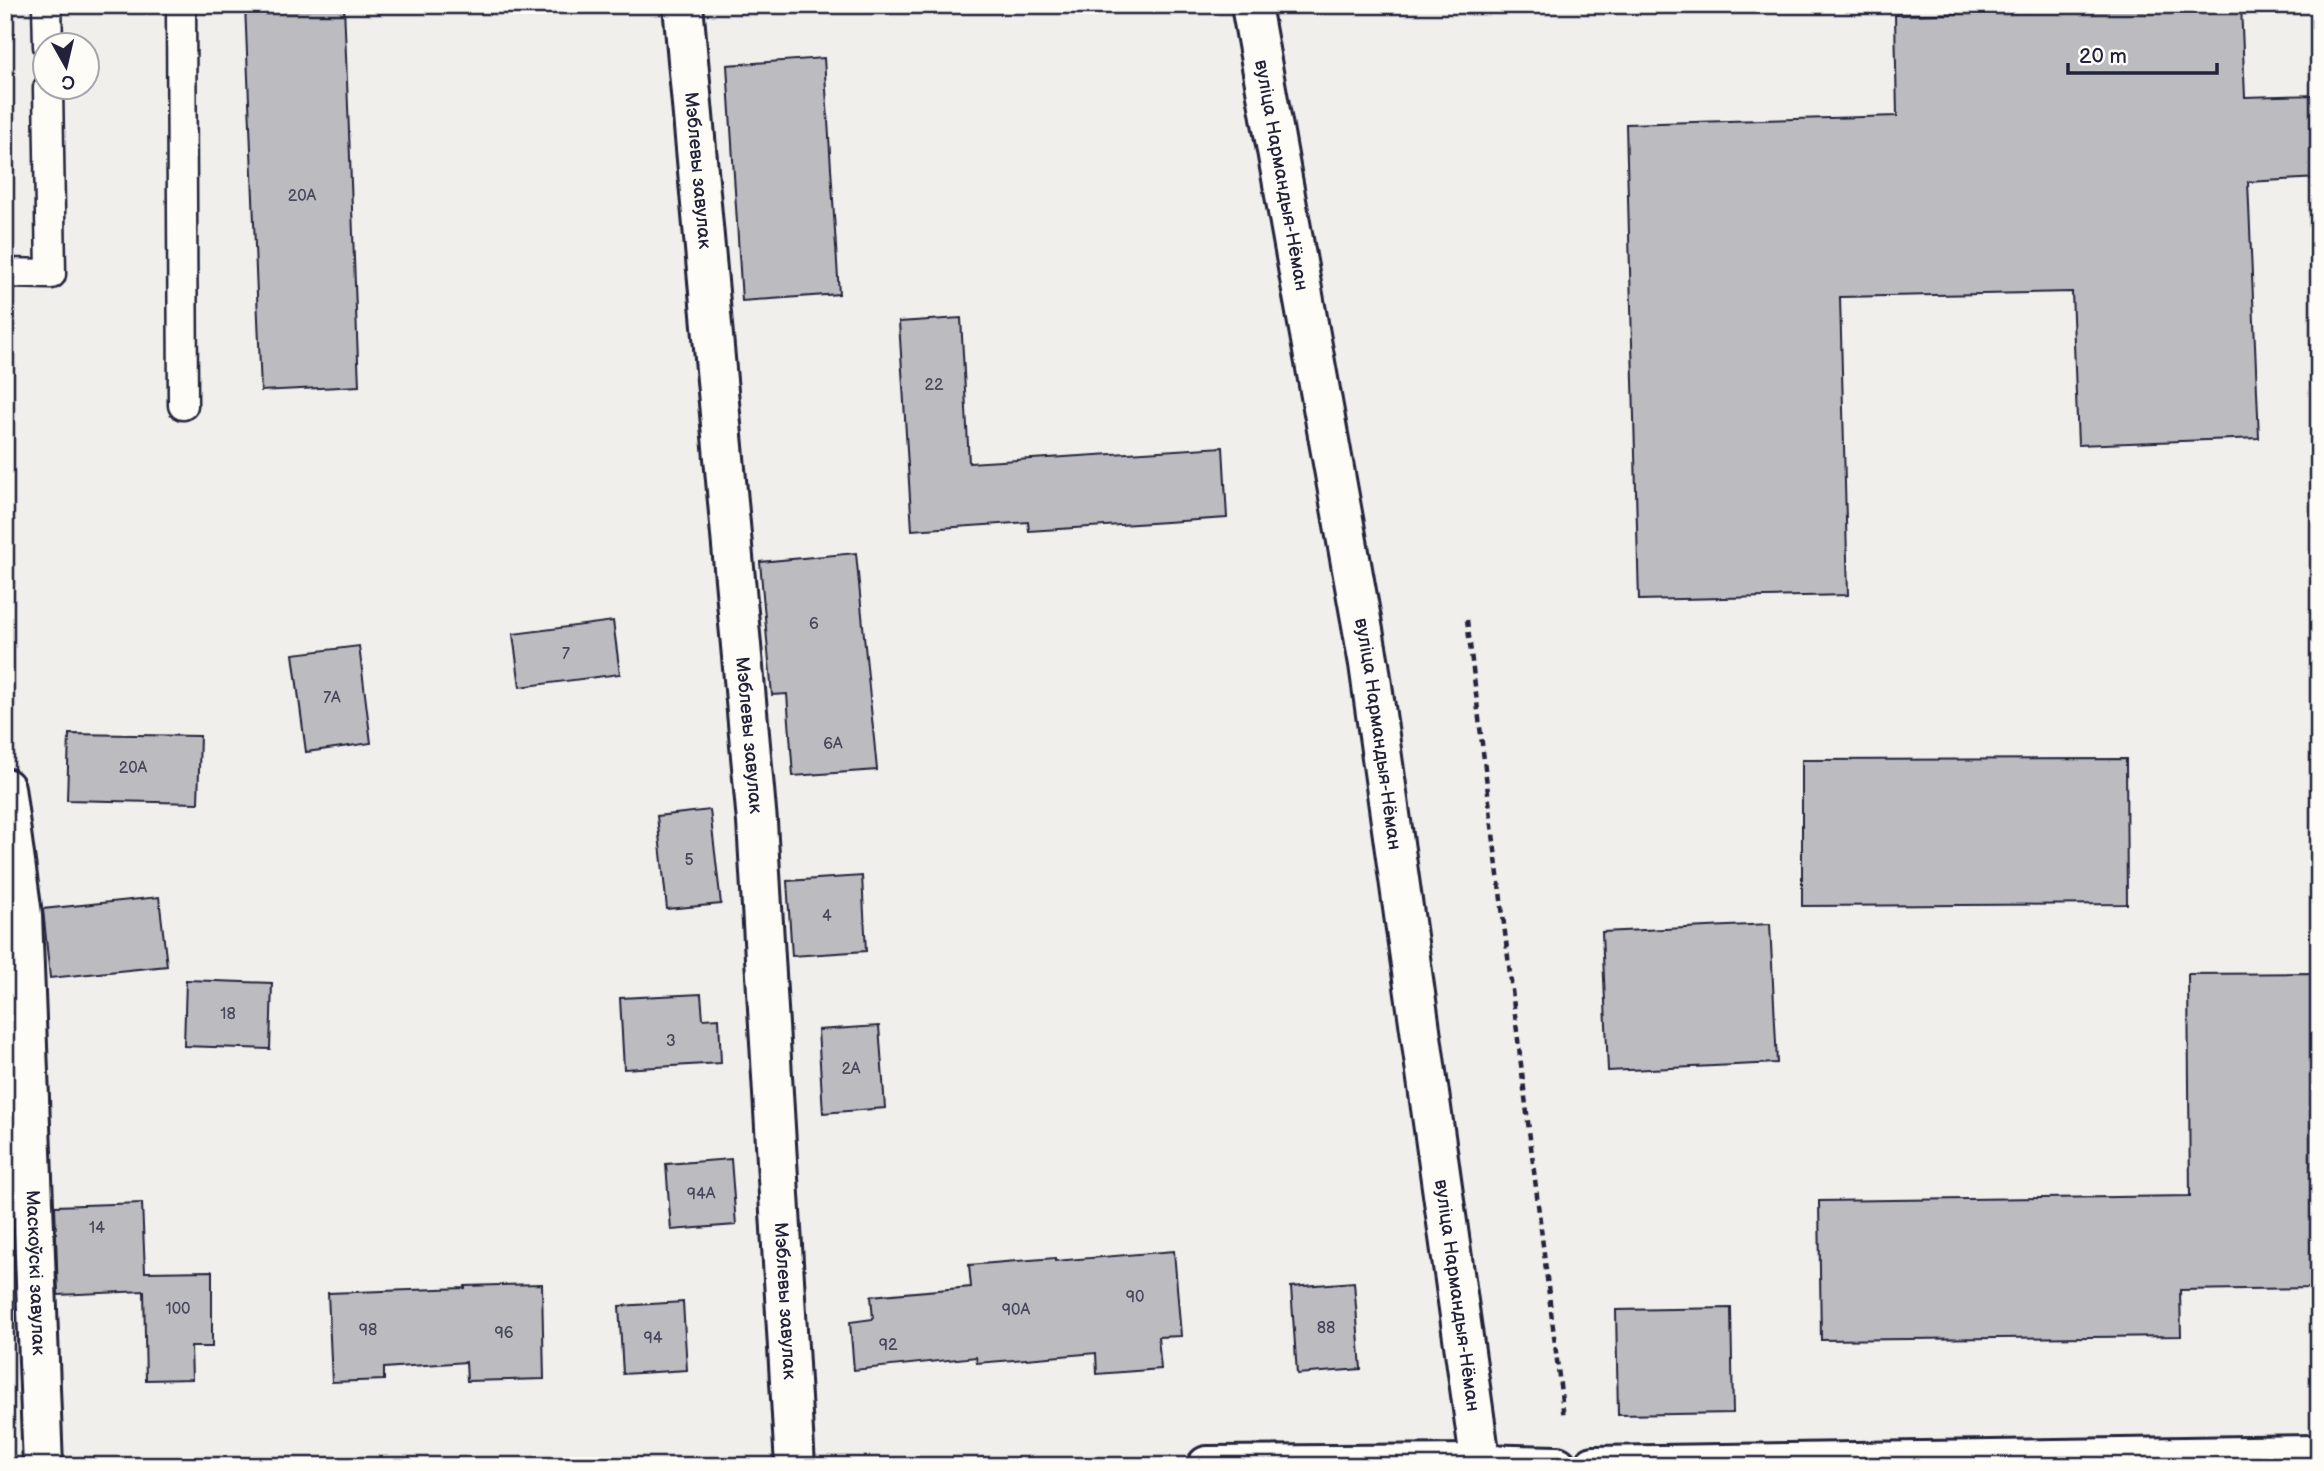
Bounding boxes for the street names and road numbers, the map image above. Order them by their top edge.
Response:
street label: вуліца Нармандыя-Нёман [1250,58,1313,293]
street label: Мэблевы завулак [679,91,717,250]
street label: вуліца Нармандыя-Нёман [1349,616,1406,851]
street label: Мэблевы завулак [731,656,768,814]
street label: вуліца Нармандыя-Нёман [1430,1178,1485,1413]
street label: Маскоўскі завулак [21,1189,50,1356]
street label: Мэблевы завулак [769,1222,801,1380]

